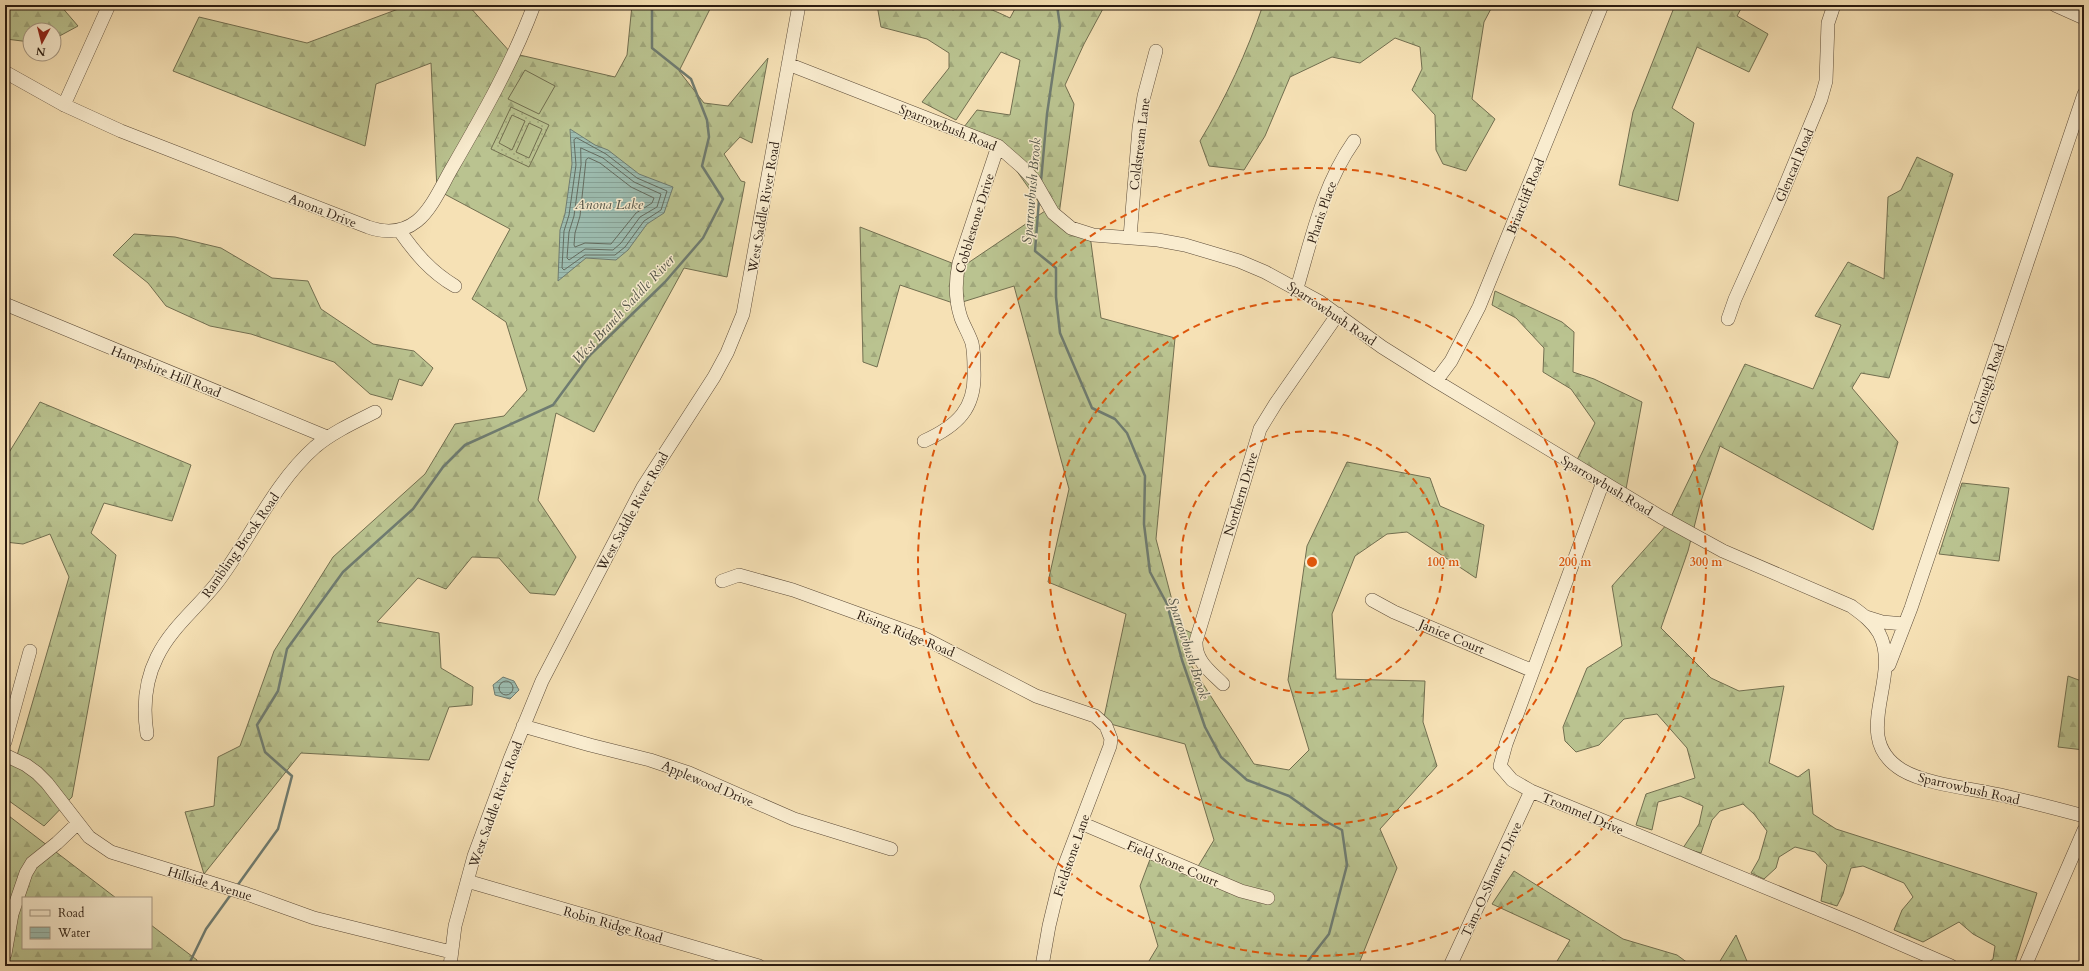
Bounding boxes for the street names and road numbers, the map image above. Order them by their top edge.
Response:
street label: Coldstream Lane [1125,97,1155,191]
street label: Sparrowbush Road [896,100,999,156]
street label: Glencarl Road [1771,126,1819,205]
street label: West Saddle River Road [743,140,784,275]
street label: Briarcliff Road [1503,156,1549,237]
street label: Cobblestone Drive [951,171,999,276]
street label: Pharis Place [1303,179,1341,246]
street label: Anona Drive [286,190,359,232]
street label: Sparrowbush Road [1283,277,1379,350]
street label: Carlough Road [1965,341,2009,427]
street label: Hampshire Hill Road [108,342,223,402]
street label: West Saddle River Road [592,449,673,575]
street label: Northern Drive [1220,450,1262,539]
street label: Sparrowbush Road [1557,451,1656,520]
street label: Rambling Brook Road [198,489,284,602]
street label: Rising Ridge Road [854,606,957,662]
street label: Janice Court [1414,614,1487,659]
street label: West Saddle River Road [464,739,527,871]
street label: Applewood Drive [659,756,757,812]
street label: Sparrowbush Road [1916,769,2021,809]
street label: Trommel Drive [1539,789,1626,839]
street label: Fieldstone Lane [1049,812,1095,899]
street label: Tam-O-Shanter Drive [1457,819,1527,940]
street label: Field Stone Court [1124,836,1221,891]
street label: Hillside Avenue [165,863,254,905]
street label: Robin Ridge Road [561,902,664,948]

